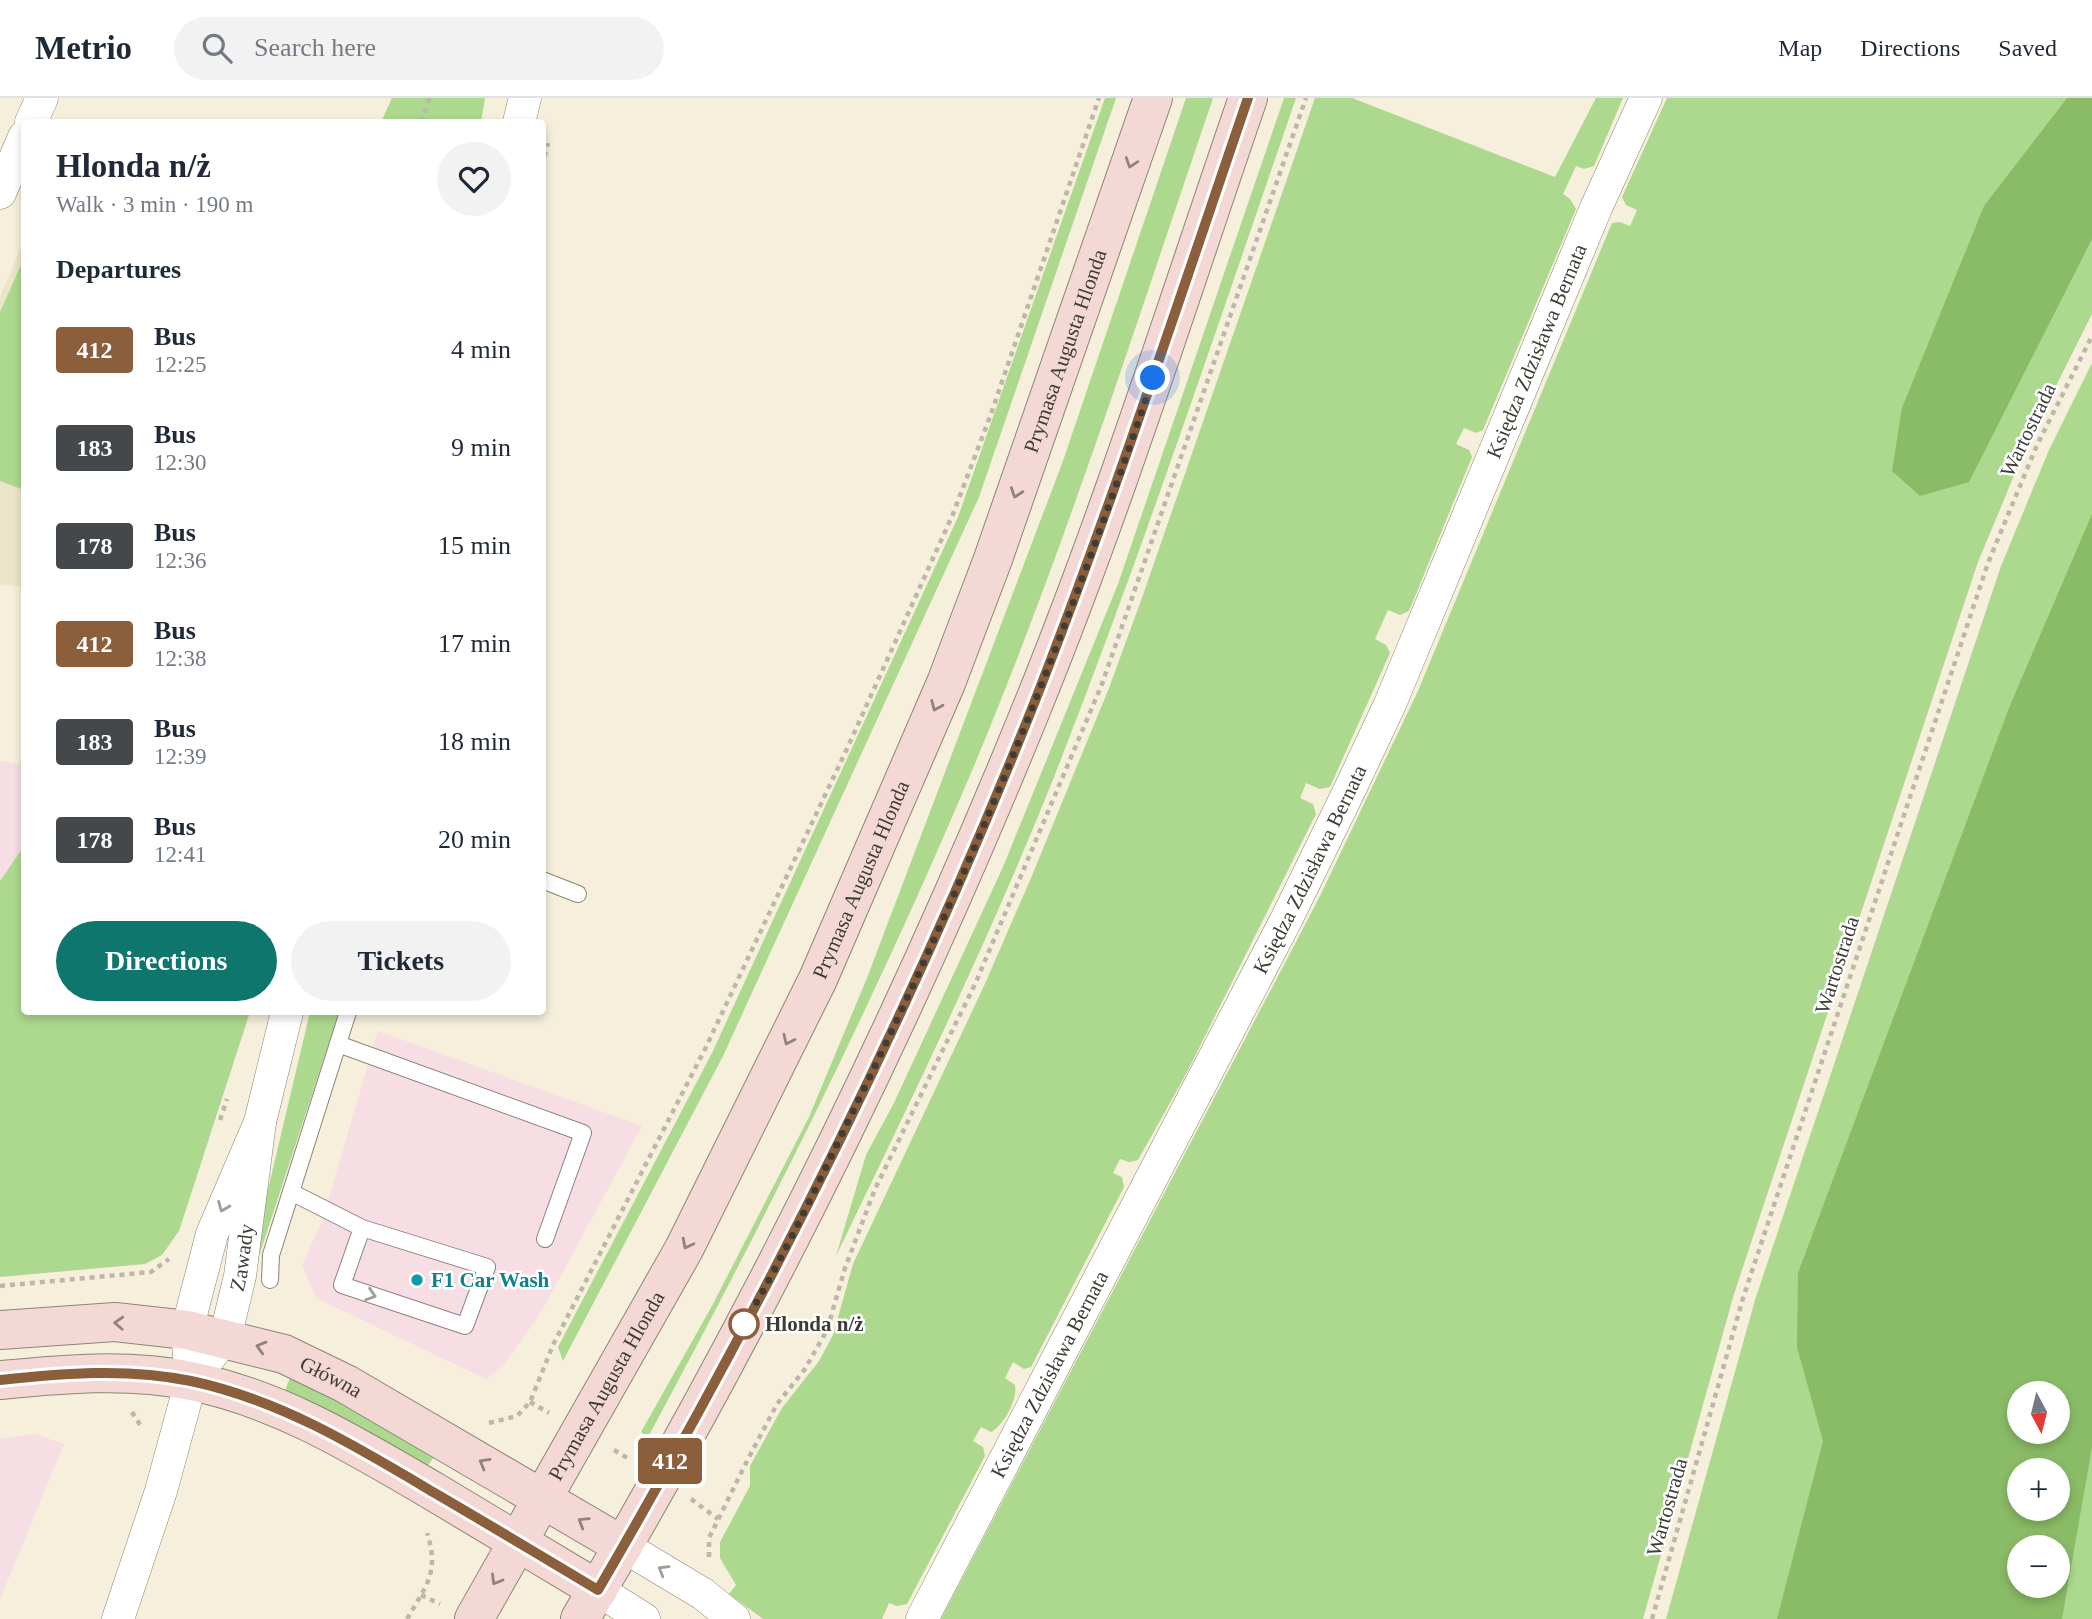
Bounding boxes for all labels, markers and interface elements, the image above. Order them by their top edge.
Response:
search box [174,17,664,80]
icon: search [198,29,236,67]
text: Metrio [35,30,132,66]
text: Search here [254,33,376,62]
text: Map [1778,35,1822,61]
text: Directions [1860,35,1960,61]
text: Saved [1998,35,2057,61]
button: heart [437,142,511,216]
text: Hlonda n/ż [56,148,211,184]
one-way arrow [1125,156,1139,168]
text: Walk · 3 min · 190 m [56,192,253,217]
street label: Księdza Zdzisława Bernata [1481,240,1592,462]
street label: Prymasa Augusta Hlonda [1019,246,1112,456]
text: Departures [56,255,181,284]
text: Bus [154,322,196,351]
text: 4 min [451,335,511,364]
text: 412 [77,337,113,363]
text: 12:25 [154,352,206,377]
your location [1135,360,1170,395]
street label: Wartostrada [1995,379,2061,481]
text: Bus [154,420,196,449]
text: 9 min [451,433,511,462]
text: 183 [77,435,113,461]
text: 12:30 [154,450,206,475]
one-way arrow [1010,487,1024,499]
text: Bus [154,518,196,547]
text: 15 min [438,531,511,560]
text: 178 [77,533,113,559]
text: 12:36 [154,548,206,573]
text: Bus [154,616,196,645]
text: 17 min [438,629,511,658]
text: 412 [77,631,113,657]
text: 12:38 [154,646,206,671]
one-way arrow [930,699,944,711]
text: Bus [154,714,196,743]
text: 18 min [438,727,511,756]
text: 183 [77,729,113,755]
text: 12:39 [154,744,206,769]
street label: Księdza Zdzisława Bernata [1248,761,1372,978]
street label: Prymasa Augusta Hlonda [808,776,915,983]
text: Bus [154,812,196,841]
text: 20 min [438,825,511,854]
text: 178 [77,827,113,853]
text: 12:41 [154,842,206,867]
street label: Wartostrada [1810,913,1864,1017]
button: Directions [56,921,277,1001]
button: Tickets [291,921,511,1001]
one-way arrow [782,1033,796,1045]
one-way arrow [217,1200,231,1213]
street label: Zawady [225,1222,259,1294]
one-way arrow [681,1237,695,1249]
street label: Księdza Zdzisława Bernata [986,1266,1114,1482]
place label: F1 Car Wash [431,1268,550,1292]
marker: F1 Car Wash [409,1272,425,1288]
one-way arrow [365,1287,377,1301]
street label: Prymasa Augusta Hlonda [543,1287,670,1485]
marker: Hlonda n/ż [729,1309,759,1339]
place label: Hlonda n/ż [765,1312,864,1336]
one-way arrow [113,1316,124,1331]
one-way arrow [256,1340,268,1355]
street label: Główna [296,1352,367,1403]
north arrow [2007,1381,2070,1444]
map controls [2007,1381,2070,1598]
line badge: 412 [630,1438,710,1484]
text: 412 [652,1448,688,1474]
street label: Wartostrada [1642,1455,1693,1559]
one-way arrow [479,1458,492,1471]
button: + [2007,1458,2070,1521]
one-way arrow [578,1517,591,1530]
button: − [2007,1535,2070,1598]
one-way arrow [657,1566,670,1579]
one-way arrow [491,1573,504,1586]

